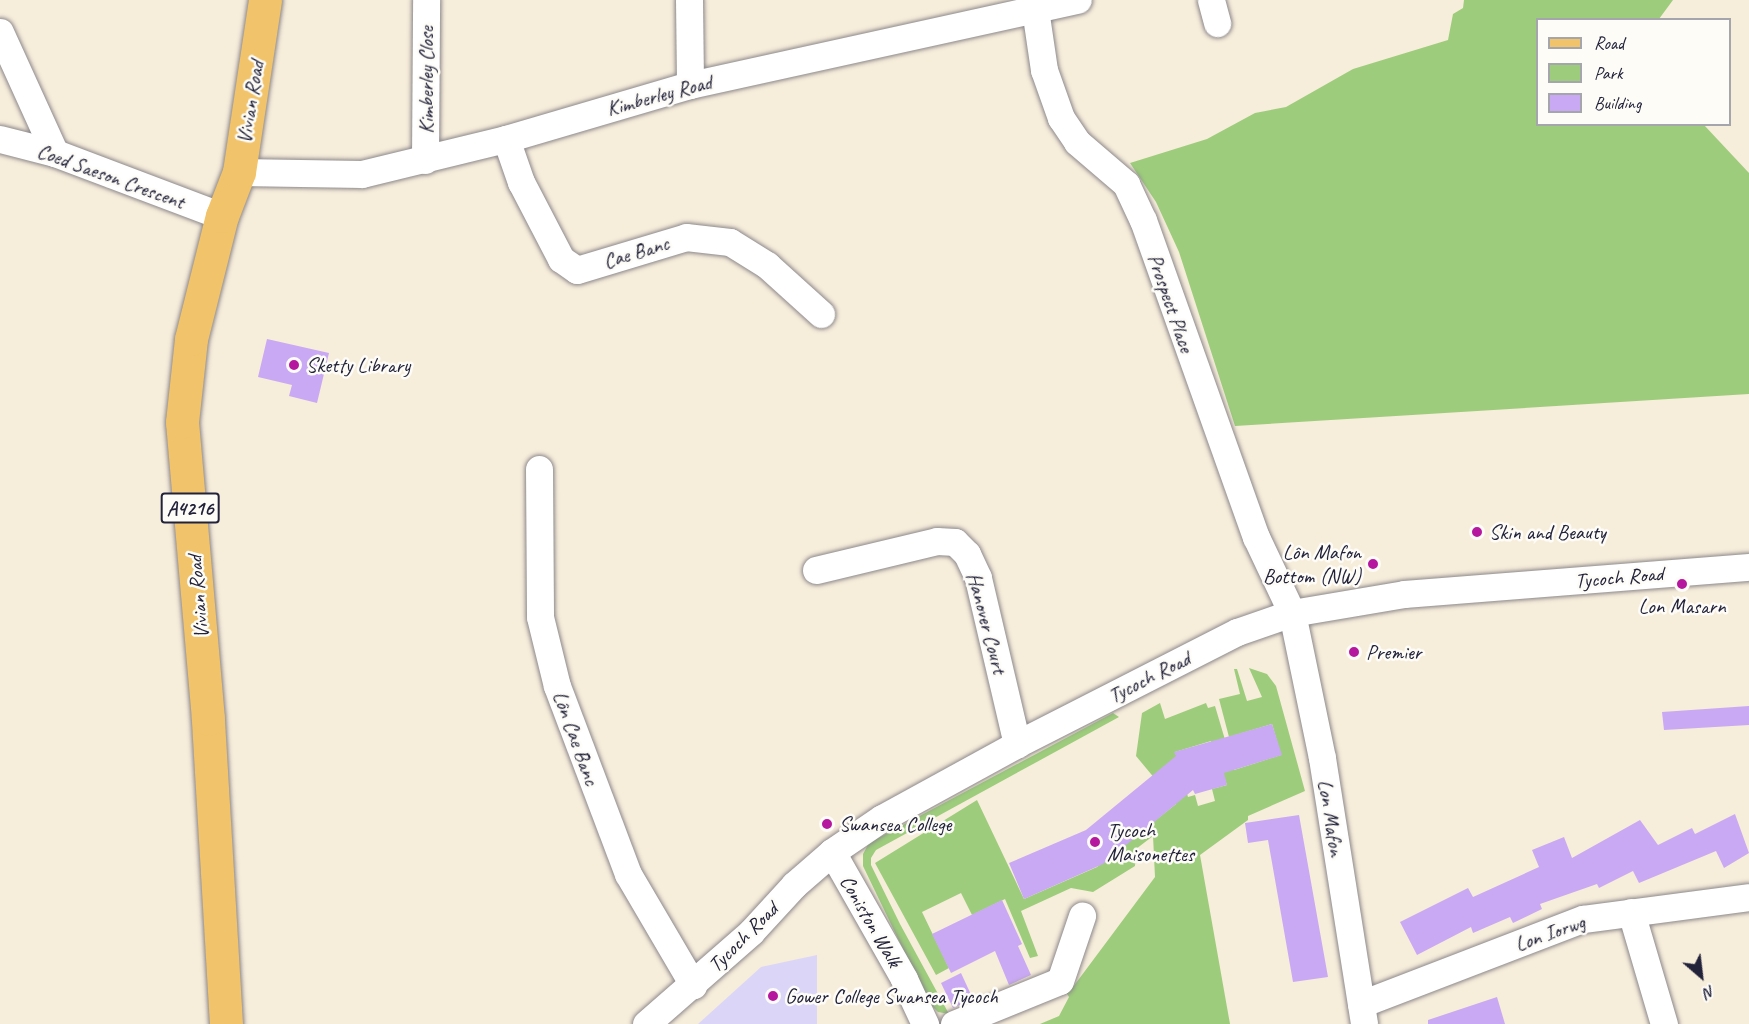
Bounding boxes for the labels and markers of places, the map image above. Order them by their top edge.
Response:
place label: Sketty Library [306,352,410,378]
marker: Sketty Library [287,358,301,372]
place label: Skin and Beauty [1489,519,1606,545]
marker: Skin and Beauty [1470,525,1484,539]
place label: Lôn Mafon Bottom (NW) [1263,539,1361,589]
marker: Lôn Mafon Bottom (NW) [1366,557,1380,571]
marker: Lon Masarn [1675,577,1689,591]
place label: Lon Masarn [1638,593,1726,619]
place label: Premier [1366,639,1421,665]
marker: Premier [1347,645,1361,659]
place label: Swansea College [839,811,951,837]
marker: Swansea College [820,817,834,831]
place label: Tycoch Maisonettes [1107,817,1194,867]
marker: Tycoch Maisonettes [1088,835,1102,849]
place label: Gower College Swansea Tycoch [785,983,998,1009]
marker: Gower College Swansea Tycoch [766,989,780,1003]

